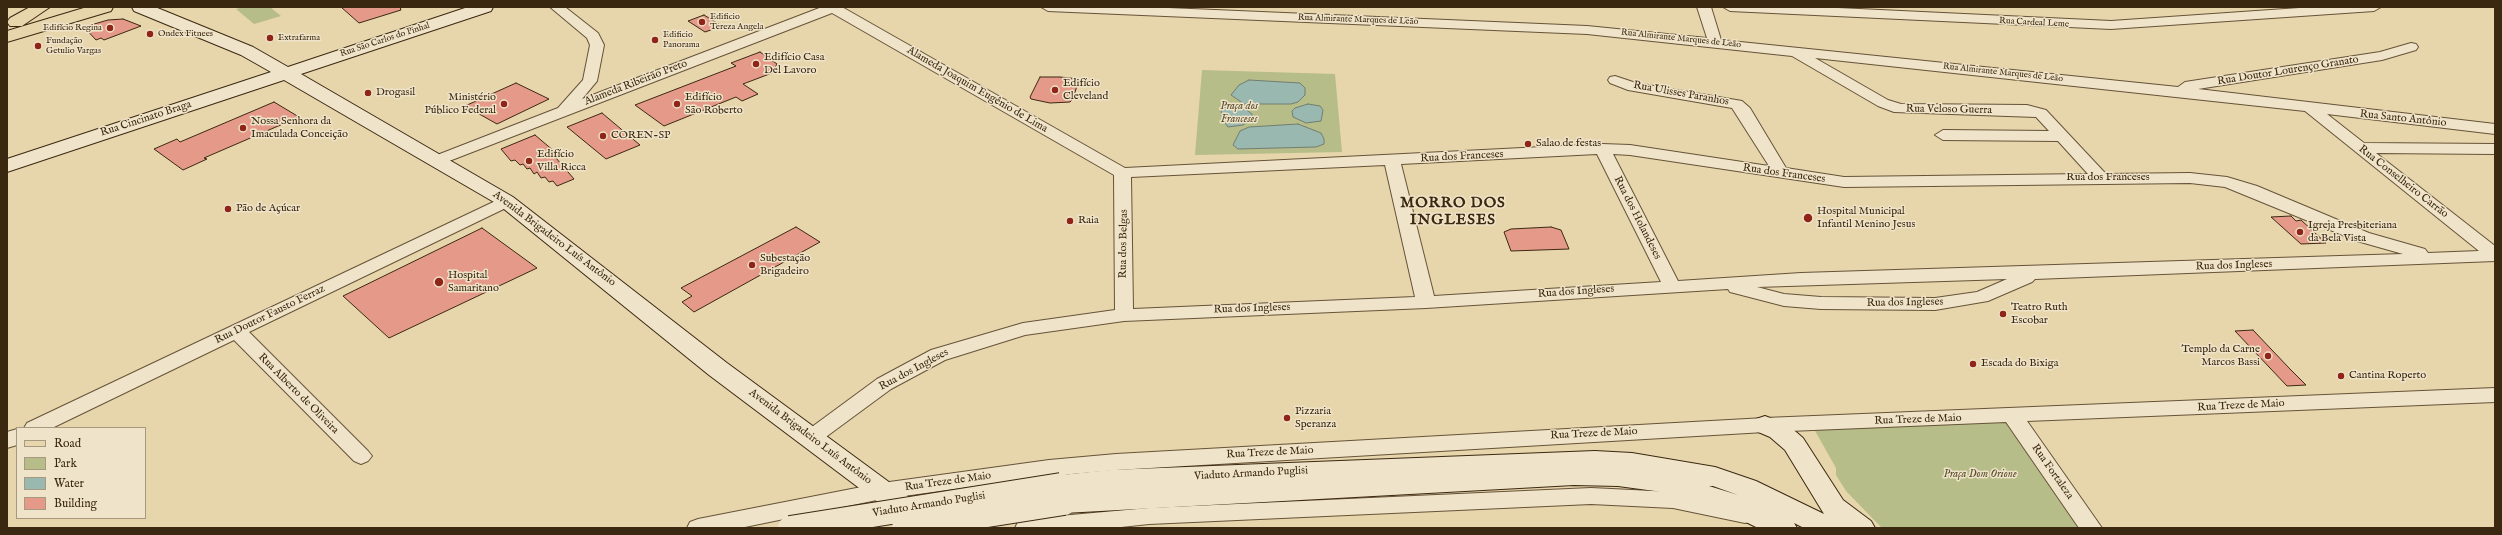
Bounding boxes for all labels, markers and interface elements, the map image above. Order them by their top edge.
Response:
place label: Edificio Tereza Angela [710,12,764,33]
street label: Rua Almirante Marques de Leão [1298,12,1418,28]
street label: Rua Cardeal Leme [1999,16,2069,30]
marker: Edificio Tereza Angela [697,17,707,27]
street label: Rua São Carlos do Pinhal [339,20,431,60]
place label: Edifício Regina [43,23,102,33]
marker: Edifício Regina [105,23,115,33]
street label: Rua Almirante Marques de Leão [1620,27,1742,51]
marker: Ondex Fitnees [145,29,155,39]
place label: Ondex Fitnees [158,29,213,39]
place label: Edificio Panorama [663,30,700,51]
marker: Extrafarma [265,33,275,43]
place label: Extrafarma [278,33,320,43]
marker: Edificio Panorama [650,35,660,45]
place label: Fundação Getulio Vargas [46,36,101,57]
marker: Fundação Getulio Vargas [33,41,43,51]
street label: Alameda Joaquim Eugênio de Lima [904,44,1050,136]
place label: Edifício Casa Del Lavoro [764,51,824,77]
street label: Rua Doutor Lourenço Granato [2216,53,2360,89]
street label: Alameda Ribeirão Preto [583,57,689,109]
marker: Edifício Casa Del Lavoro [751,59,761,69]
street label: Rua Almirante Marques de Leão [1942,61,2064,85]
place label: Edifício Cleveland [1063,77,1108,103]
street label: Rua Ulisses Paranhos [1632,79,1730,109]
marker: Edifício Cleveland [1050,85,1060,95]
place label: Drogasil [376,86,415,100]
marker: Drogasil [363,88,373,98]
place label: Ministério Público Federal [424,91,496,117]
place label: Edifício São Roberto [685,91,743,117]
street label: Rua Cincinato Braga [99,98,193,140]
marker: Ministério Público Federal [499,99,509,109]
marker: Edifício São Roberto [672,99,682,109]
park label: Praça dos Franceses [1220,100,1258,126]
street label: Rua Veloso Guerra [1906,103,1992,117]
street label: Rua Santo Antônio [2359,108,2447,130]
place label: Nossa Senhora da Imaculada Conceição [251,115,348,141]
marker: Nossa Senhora da Imaculada Conceição [238,123,248,133]
place label: COREN-SP [611,129,670,143]
marker: COREN-SP [598,131,608,141]
place label: Salao de festas [1536,137,1601,151]
marker: Salao de festas [1523,139,1533,149]
street label: Rua Conselheiro Carrão [2355,143,2451,221]
place label: Edifício Villa Ricca [537,148,586,174]
street label: Rua dos Franceses [1420,148,1504,166]
marker: Edifício Villa Ricca [524,156,534,166]
street label: Rua dos Franceses [1742,162,1826,186]
street label: Rua dos Franceses [2066,171,2150,185]
street label: Rua dos Holandeses [1610,174,1664,262]
street label: Avenida Brigadeiro Luís Antônio [490,188,618,290]
district label: MORRO DOS INGLESES [1400,195,1506,230]
place label: Pão de Açúcar [236,202,300,216]
marker: Pão de Açúcar [223,204,233,214]
place label: Hospital Municipal Infantil Menino Jesus [1817,205,1915,231]
street label: Rua dos Belgas [1117,209,1131,279]
marker: Hospital Municipal Infantil Menino Jesus [1802,212,1814,224]
place label: Raia [1078,214,1099,228]
marker: Raia [1065,216,1075,226]
place label: Igreja Presbiteriana da Bela Vista [2308,219,2397,245]
marker: Igreja Presbiteriana da Bela Vista [2295,227,2305,237]
place label: Subestação Brigadeiro [760,252,810,278]
street label: Rua dos Ingleses [2195,258,2273,274]
marker: Subestação Brigadeiro [747,260,757,270]
place label: Hospital Samaritano [448,269,499,295]
marker: Hospital Samaritano [433,276,445,288]
street label: Rua Doutor Fausto Ferraz [213,283,327,347]
street label: Rua dos Ingleses [1537,283,1615,301]
street label: Rua dos Ingleses [1867,296,1943,310]
street label: Rua dos Ingleses [1213,301,1291,317]
place label: Teatro Ruth Escobar [2011,301,2068,327]
marker: Teatro Ruth Escobar [1998,309,2008,319]
place label: Templo da Carne Marcos Bassi [2182,343,2260,369]
street label: Rua dos Ingleses [877,346,951,394]
street label: Rua Alberto de Oliveira [255,351,341,437]
marker: Templo da Carne Marcos Bassi [2263,351,2273,361]
place label: Escada do Bixiga [1981,357,2058,371]
marker: Escada do Bixiga [1968,359,1978,369]
place label: Cantina Roperto [2349,369,2426,383]
marker: Cantina Roperto [2336,371,2346,381]
street label: Avenida Brigadeiro Luís Antônio [746,386,874,488]
street label: Rua Treze de Maio [2197,397,2285,415]
place label: Pizzaria Speranza [1295,405,1336,431]
street label: Rua Treze de Maio [1874,412,1962,428]
marker: Pizzaria Speranza [1282,413,1292,423]
street label: Rua Treze de Maio [1550,425,1638,443]
legend [16,427,146,519]
text: Road [54,436,81,451]
street label: Rua Fortaleza [2028,442,2076,502]
street label: Rua Treze de Maio [1226,444,1314,462]
text: Park [54,456,77,471]
street label: Viaduto Armando Puglisi [1194,464,1308,484]
park label: Praça Dom Orione [1943,468,2017,482]
street label: Rua Treze de Maio [904,469,992,495]
text: Water [54,476,84,491]
street label: Viaduto Armando Puglisi [872,490,986,520]
text: Building [54,496,97,511]

